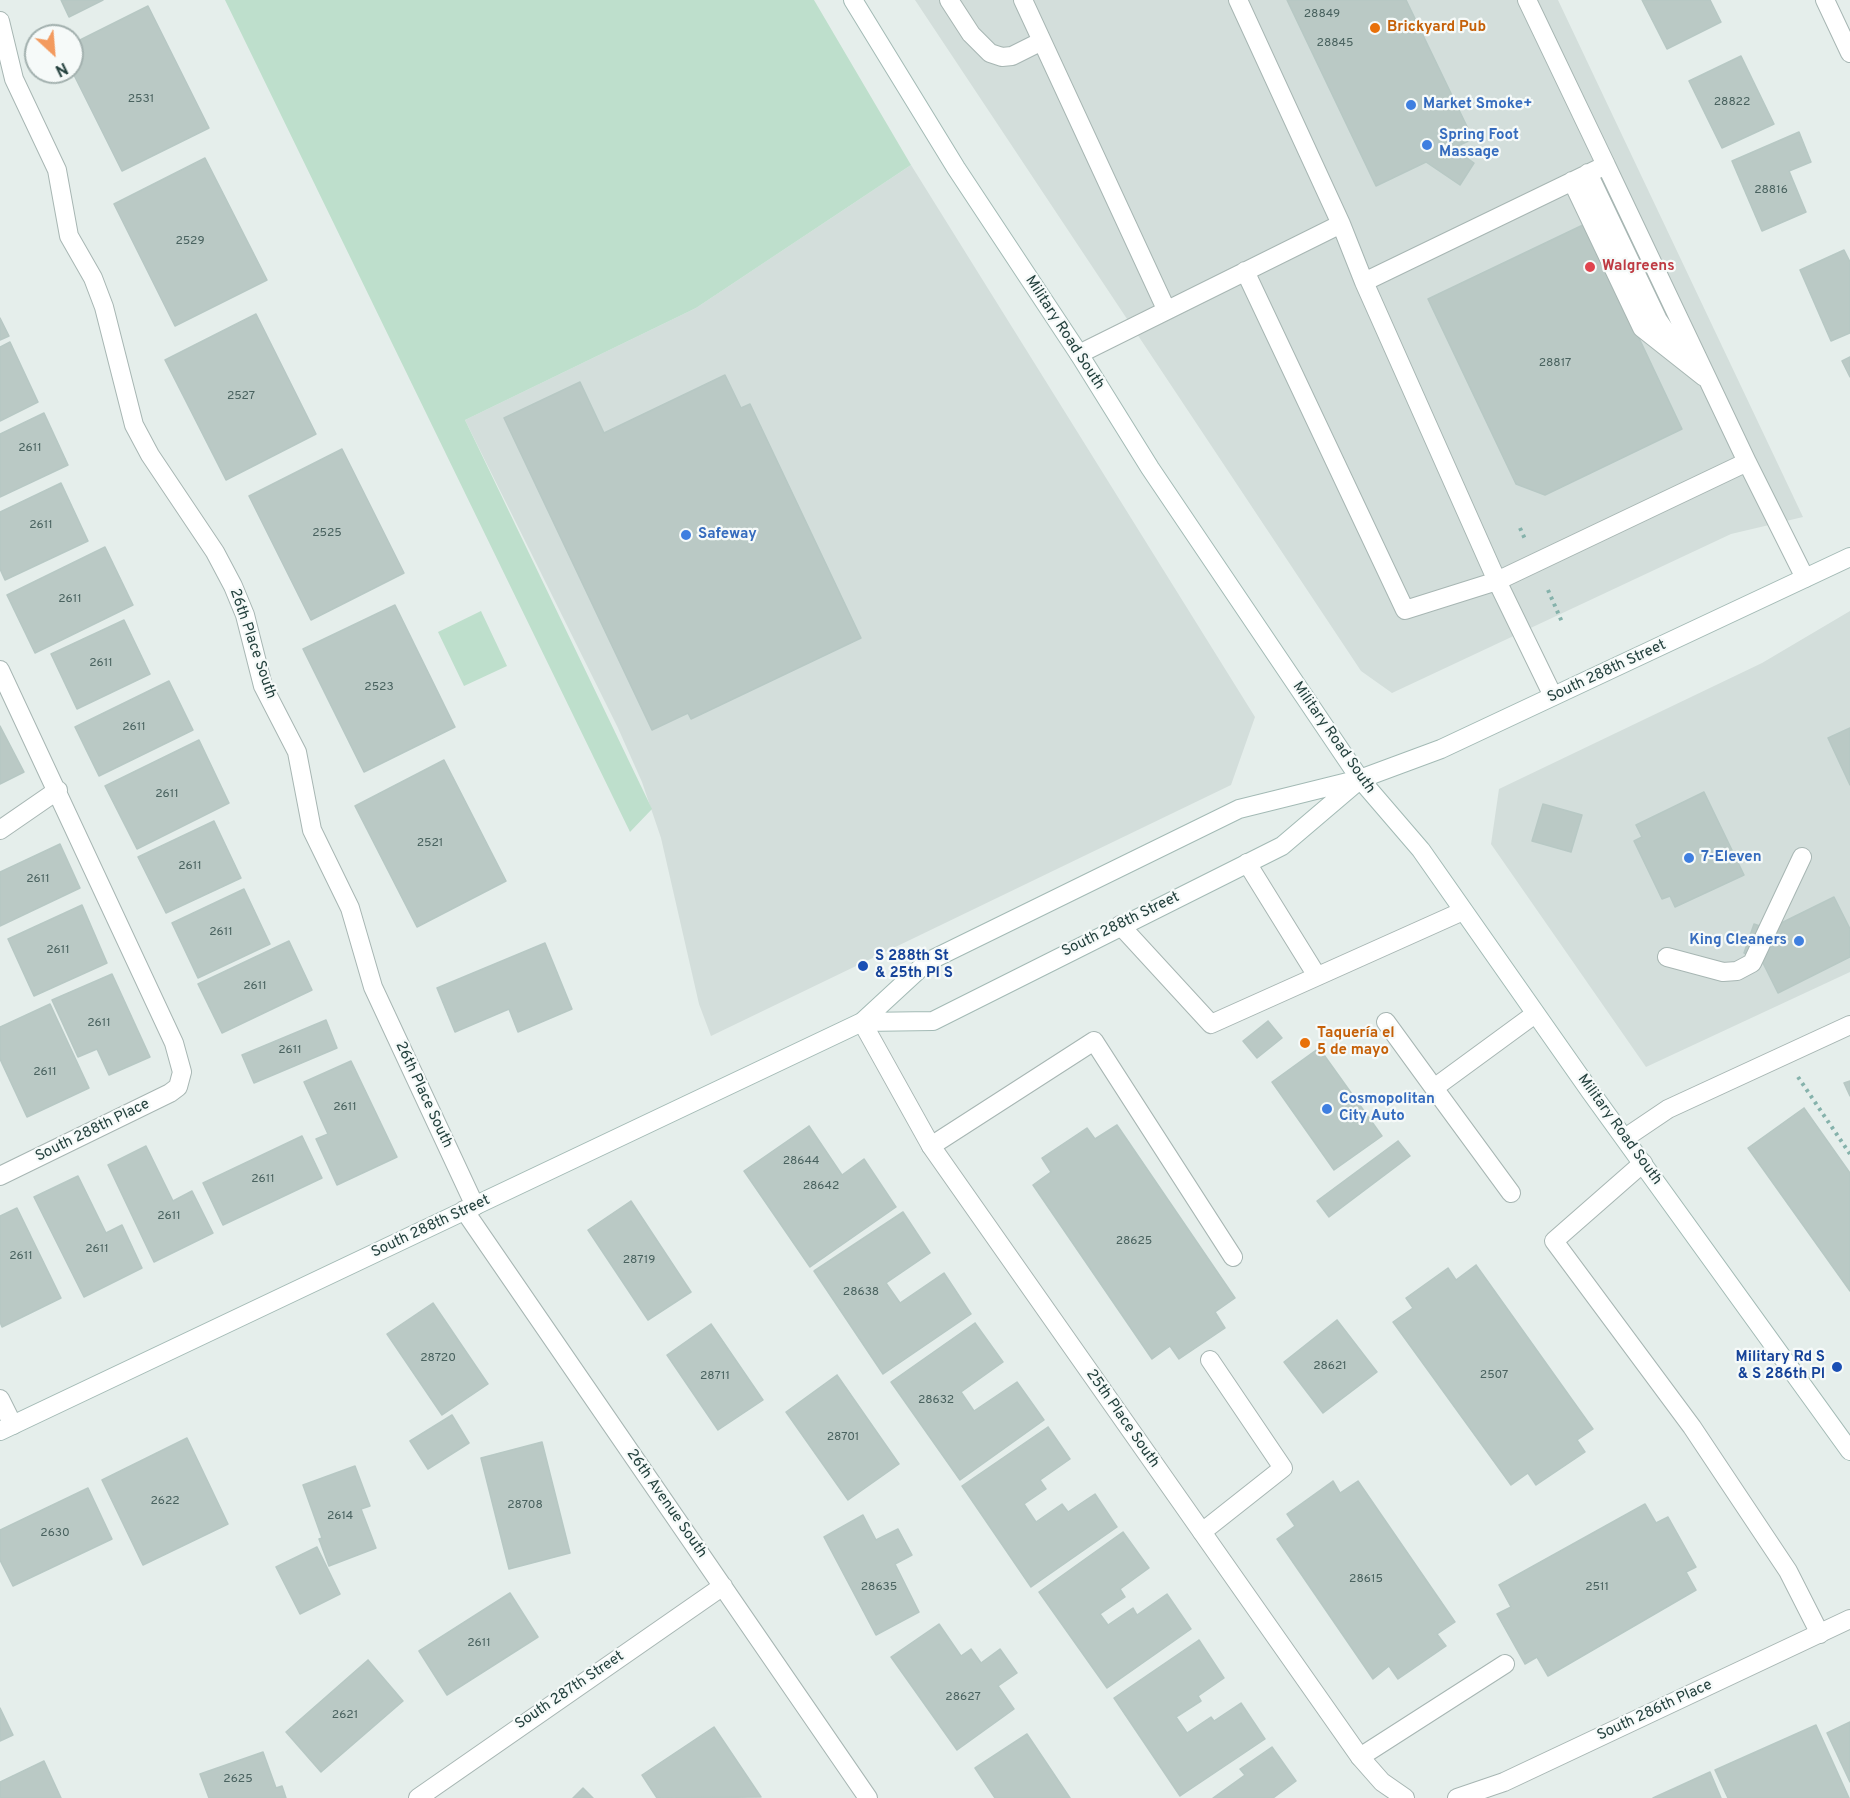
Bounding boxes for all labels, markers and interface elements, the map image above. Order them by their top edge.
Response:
house number: 28849 [1304,8,1340,22]
place label: Brickyard Pub [1387,19,1486,37]
marker: Brickyard Pub [1368,21,1382,35]
north arrow [24,24,84,84]
house number: 28845 [1317,37,1353,51]
text: N [51,57,71,80]
house number: 2531 [128,93,154,107]
place label: Market Smoke+ [1423,96,1533,114]
house number: 28822 [1714,96,1750,110]
marker: Market Smoke+ [1404,98,1418,112]
place label: Spring Foot Massage [1439,127,1519,162]
marker: Spring Foot Massage [1420,138,1434,152]
house number: 28816 [1754,184,1788,198]
house number: 2529 [175,235,205,249]
place label: Walgreens [1602,258,1675,276]
marker: Walgreens [1583,260,1597,274]
street label: Military Road South [1020,273,1108,393]
house number: 28817 [1539,357,1571,371]
house number: 2527 [227,390,255,404]
house number: 2611 [18,442,42,456]
house number: 2611 [29,519,53,533]
place label: Safeway [698,526,757,544]
house number: 2525 [312,527,342,541]
marker: Safeway [679,528,693,542]
street label: 26th Place South [225,586,279,702]
house number: 2611 [58,593,82,607]
street label: South 288th Street [1545,637,1669,707]
house number: 2611 [89,657,113,671]
street label: Military Road South [1288,679,1378,797]
house number: 2523 [364,681,394,695]
house number: 2611 [122,721,146,735]
house number: 2611 [155,788,179,802]
house number: 2521 [417,837,443,851]
place label: 7-Eleven [1701,849,1762,867]
marker: 7-Eleven [1682,851,1696,865]
house number: 2611 [178,860,202,874]
house number: 2611 [26,873,50,887]
street label: South 288th Street [1059,889,1183,961]
house number: 2611 [209,926,233,940]
place label: King Cleaners [1689,932,1787,950]
marker: King Cleaners [1792,934,1806,948]
house number: 2611 [46,944,70,958]
place label: S 288th St & 25th Pl S [875,948,953,983]
marker: S 288th St & 25th Pl S [856,959,870,973]
house number: 2611 [243,980,267,994]
house number: 2611 [87,1017,111,1031]
place label: Taquería el 5 de mayo [1317,1025,1395,1060]
marker: Taquería el 5 de mayo [1298,1036,1312,1050]
street label: 26th Place South [390,1039,456,1151]
house number: 2611 [278,1044,302,1058]
house number: 2611 [33,1066,57,1080]
street label: Military Road South [1573,1071,1665,1189]
place label: Cosmopolitan City Auto [1339,1091,1435,1126]
street label: South 288th Place [33,1096,153,1166]
house number: 2611 [333,1101,357,1115]
marker: Cosmopolitan City Auto [1320,1102,1334,1116]
house number: 28644 [783,1155,819,1169]
house number: 2611 [251,1173,275,1187]
house number: 28642 [803,1180,839,1194]
street label: South 288th Street [369,1192,493,1262]
house number: 2611 [157,1210,181,1224]
house number: 28625 [1116,1235,1152,1249]
house number: 2611 [85,1243,109,1257]
house number: 2611 [9,1250,33,1264]
house number: 28719 [623,1254,655,1268]
house number: 28638 [843,1286,879,1300]
place label: Military Rd S & S 286th Pl [1736,1349,1825,1384]
house number: 28720 [420,1352,456,1366]
house number: 28621 [1313,1360,1347,1374]
marker: Military Rd S & S 286th Pl [1830,1360,1844,1374]
street label: 25th Place South [1081,1366,1163,1472]
house number: 2507 [1480,1369,1508,1383]
house number: 28711 [700,1370,730,1384]
house number: 28632 [918,1394,954,1408]
house number: 28701 [827,1431,859,1445]
street label: 26th Avenue South [622,1446,710,1562]
house number: 2622 [150,1495,180,1509]
house number: 28708 [507,1499,543,1513]
house number: 2614 [327,1510,353,1524]
house number: 2630 [40,1527,70,1541]
house number: 28615 [1349,1573,1383,1587]
house number: 28635 [861,1581,897,1595]
house number: 2511 [1585,1581,1609,1595]
house number: 2611 [467,1637,491,1651]
street label: South 287th Street [512,1648,628,1734]
street label: South 286th Place [1595,1676,1715,1746]
house number: 28627 [945,1691,981,1705]
house number: 2621 [332,1709,358,1723]
house number: 2625 [223,1773,253,1787]

